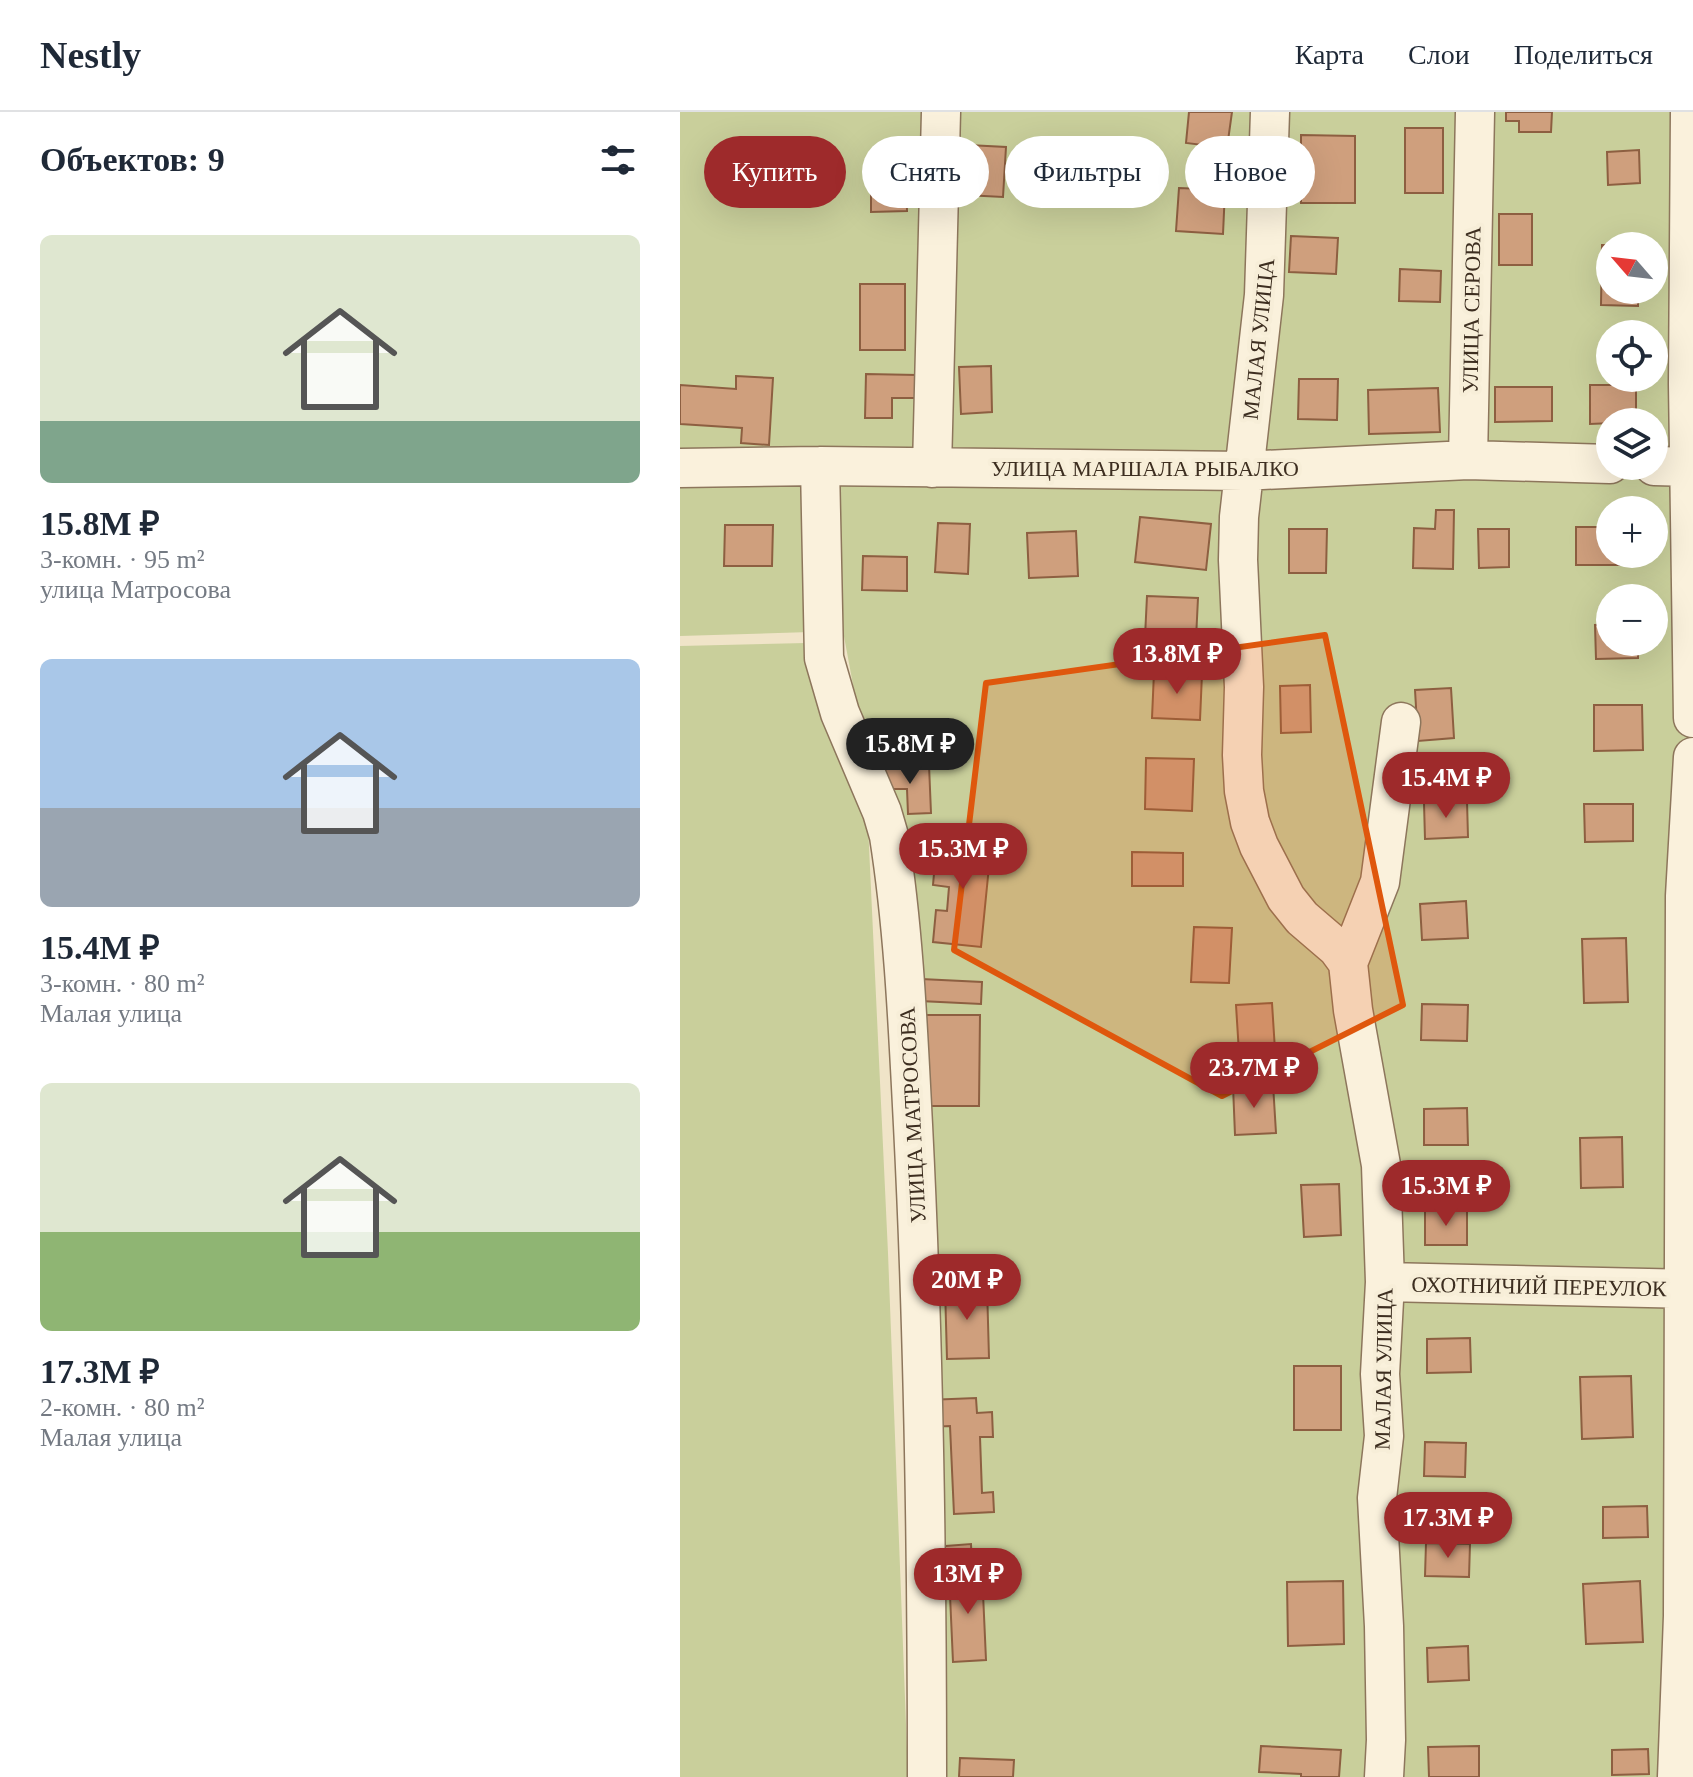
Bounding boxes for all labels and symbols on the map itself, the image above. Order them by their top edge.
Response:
street label: УЛИЦА СЕРОВА [1458,226,1485,394]
north arrow [1596,232,1668,304]
street label: МАЛАЯ УЛИЦА [1238,257,1279,421]
street label: УЛИЦА МАРШАЛА РЫБАЛКО [991,456,1299,481]
pin: 13.8M ₽ [1103,628,1251,696]
pin: 15.8M ₽ [836,718,984,786]
pin: 15.4M ₽ [1372,752,1520,820]
pin: 15.3M ₽ [889,823,1037,891]
street label: УЛИЦА МАТРОСОВА [894,1006,931,1224]
pin: 23.7M ₽ [1180,1042,1328,1110]
pin: 15.3M ₽ [1372,1160,1520,1228]
pin: 20M ₽ [911,1254,1023,1322]
street label: ОХОТНИЧИЙ ПЕРЕУЛОК [1411,1272,1667,1301]
street label: МАЛАЯ УЛИЦА [1370,1288,1397,1450]
pin: 17.3M ₽ [1374,1492,1522,1560]
pin: 13M ₽ [912,1548,1024,1616]

